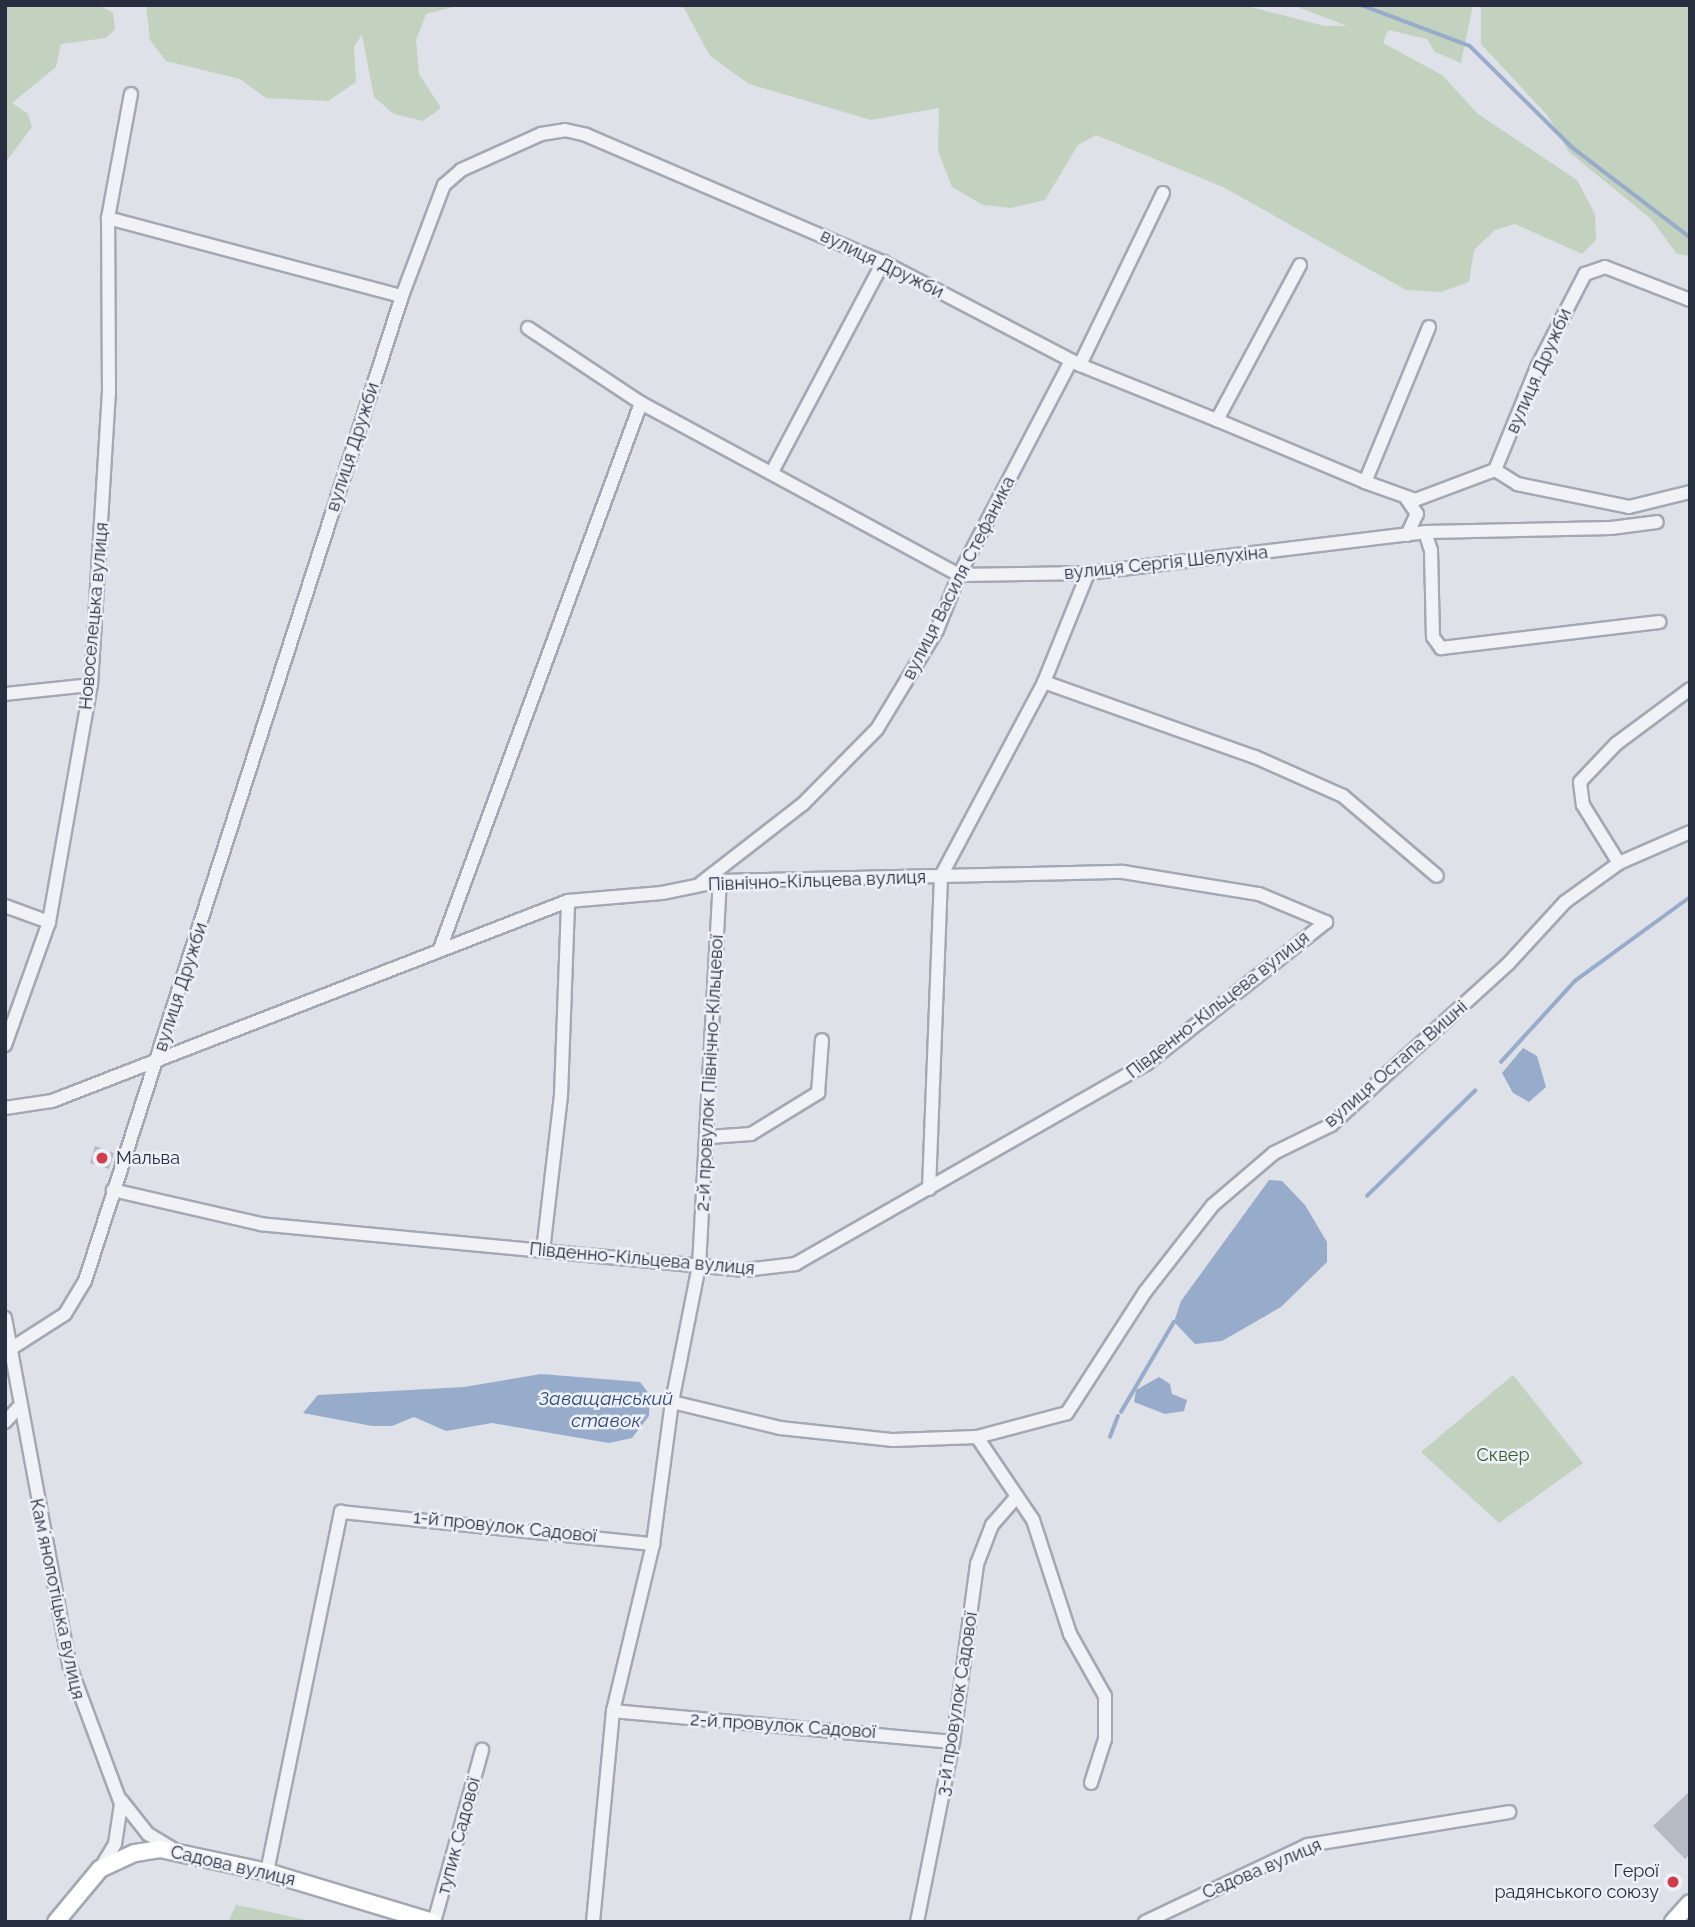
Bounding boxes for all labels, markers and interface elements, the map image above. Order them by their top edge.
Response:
street label: вулиця Дружби [817,225,947,303]
street label: вулиця Дружби [1502,305,1576,437]
street label: вулиця Дружби [322,380,384,514]
street label: вулиця Василя Стефаника [898,473,1020,683]
street label: Новоселецька вулиця [75,521,113,711]
street label: вулиця Сергія Шелухіна [1063,542,1269,584]
street label: Північно-Кільцева вулиця [708,866,926,896]
street label: вулиця Дружби [150,920,212,1054]
street label: Південно-Кільцева вулиця [1122,927,1314,1083]
street label: 2-й провулок Північно-Кільцевої [692,934,728,1212]
street label: вулиця Остапа Вишні [1320,996,1472,1132]
place label: Мальва [116,1147,180,1169]
marker: Мальва [94,1150,110,1166]
street label: Південно-Кільцева вулиця [528,1238,756,1280]
water label: Заващанський ставок [539,1388,673,1432]
park label: Сквер [1476,1444,1530,1466]
street label: Камʼянопотіцька вулиця [25,1497,89,1701]
street label: 1-й провулок Садової [412,1507,598,1547]
street label: 3-й провулок Садової [932,1610,982,1798]
street label: 2-й провулок Садової [689,1709,877,1743]
street label: тупик Садової [433,1775,485,1897]
street label: Садова вулиця [1199,1834,1325,1904]
street label: Садова вулиця [169,1841,297,1891]
place label: Герої радянського союзу [1494,1861,1659,1904]
marker: Герої радянського союзу [1665,1874,1681,1890]

